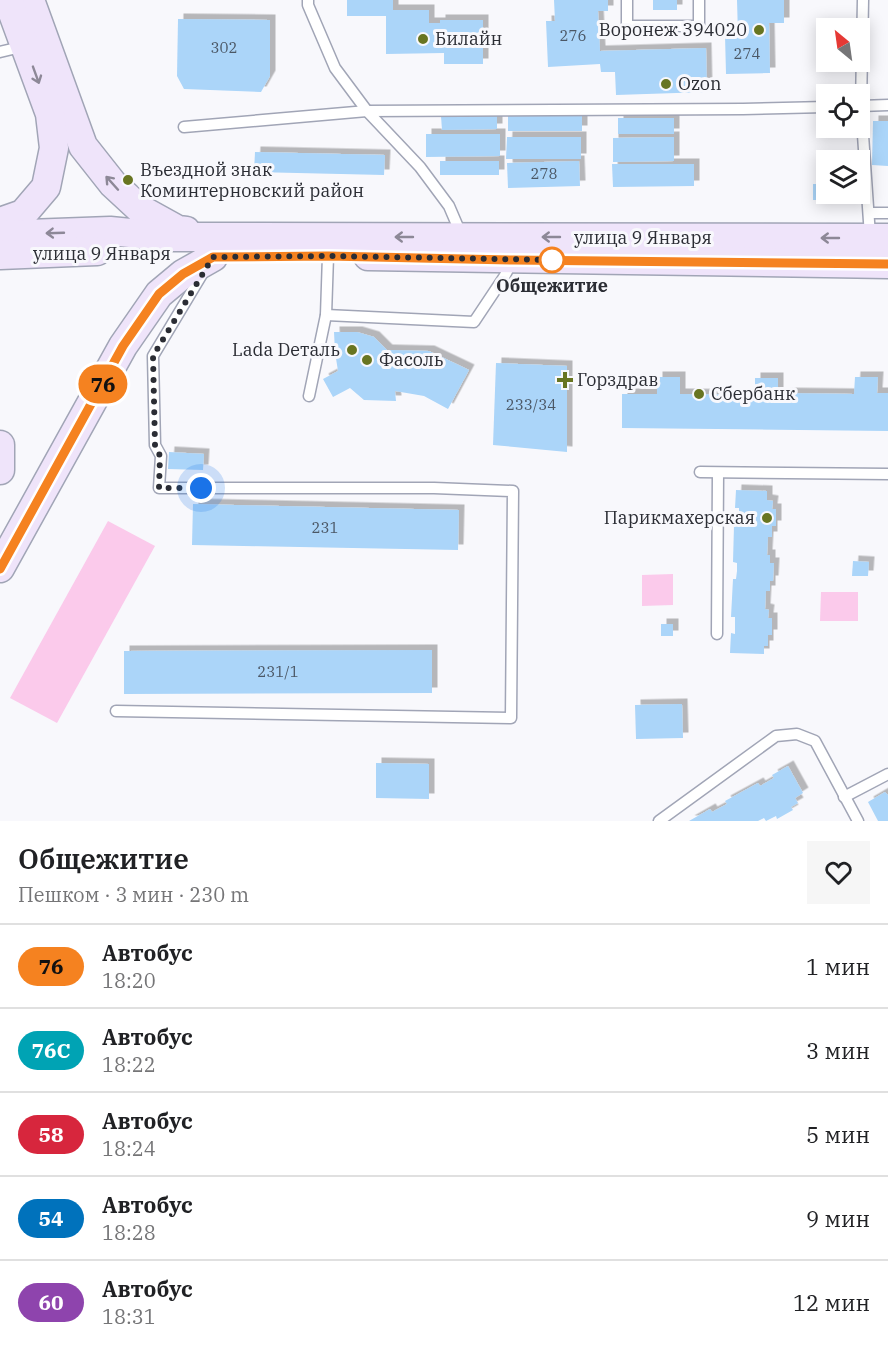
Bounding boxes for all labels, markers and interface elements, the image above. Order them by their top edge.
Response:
place label: Воронеж 394020 [599,18,747,41]
north arrow [816,18,870,72]
map controls [816,18,870,204]
marker: Воронеж 394020 [752,23,766,37]
house number: 276 [559,26,587,45]
place label: Билайн [435,27,503,50]
marker: Билайн [416,32,430,46]
house number: 302 [210,38,238,57]
house number: 274 [733,44,761,63]
one-way arrow [31,65,42,83]
place label: Ozon [678,72,722,95]
marker: Ozon [659,77,673,91]
button: locate [816,84,870,138]
button: layers [816,150,870,204]
place label: Въездной знак Коминтерновский район [140,158,364,202]
house number: 278 [530,164,558,183]
marker: Въездной знак Коминтерновский район [121,173,135,187]
one-way arrow [105,176,119,191]
street label: улица 9 Января [574,226,712,249]
one-way arrow [46,227,66,238]
one-way arrow [394,231,414,243]
one-way arrow [541,231,561,243]
one-way arrow [820,232,840,244]
street label: улица 9 Января [33,242,171,265]
marker: Общежитие [539,247,565,273]
place label: Общежитие [496,274,608,297]
place label: Lada Dеталь [232,338,340,361]
marker: Lada Dеталь [345,343,359,357]
place label: Фасоль [379,348,444,371]
marker: Фасоль [360,353,374,367]
line badge: 76 [76,364,130,404]
place label: Горздрав [577,368,658,391]
text: 76 [90,370,116,398]
marker: Горздрав [558,373,572,387]
place label: Сбербанк [711,382,796,405]
marker: Сбербанк [692,387,706,401]
house number: 233/34 [506,395,556,414]
your location [186,473,216,503]
place label: Парикмахерская [604,506,755,529]
marker: Парикмахерская [760,511,774,525]
house number: 231 [311,518,339,537]
house number: 231/1 [257,662,299,681]
text: Общежитие [18,840,189,877]
button: heart [807,841,870,904]
text: Пешком · 3 мин · 230 m [18,881,249,908]
text: Автобус [102,938,193,967]
text: 76 [38,952,64,980]
text: 1 мин [806,952,870,981]
text: 18:20 [102,967,156,994]
text: Автобус [102,1022,193,1051]
text: 76С [31,1036,71,1064]
text: 3 мин [806,1036,870,1065]
text: 18:22 [102,1051,156,1078]
text: Автобус [102,1106,193,1135]
text: 58 [38,1120,64,1148]
text: 5 мин [806,1120,870,1149]
text: 18:24 [102,1135,156,1162]
text: Автобус [102,1190,193,1219]
text: 54 [38,1204,64,1232]
text: 9 мин [806,1204,870,1233]
text: 18:28 [102,1219,156,1246]
text: Автобус [102,1274,193,1303]
text: 60 [38,1288,64,1316]
text: 12 мин [793,1288,870,1317]
text: 18:31 [102,1303,156,1330]

